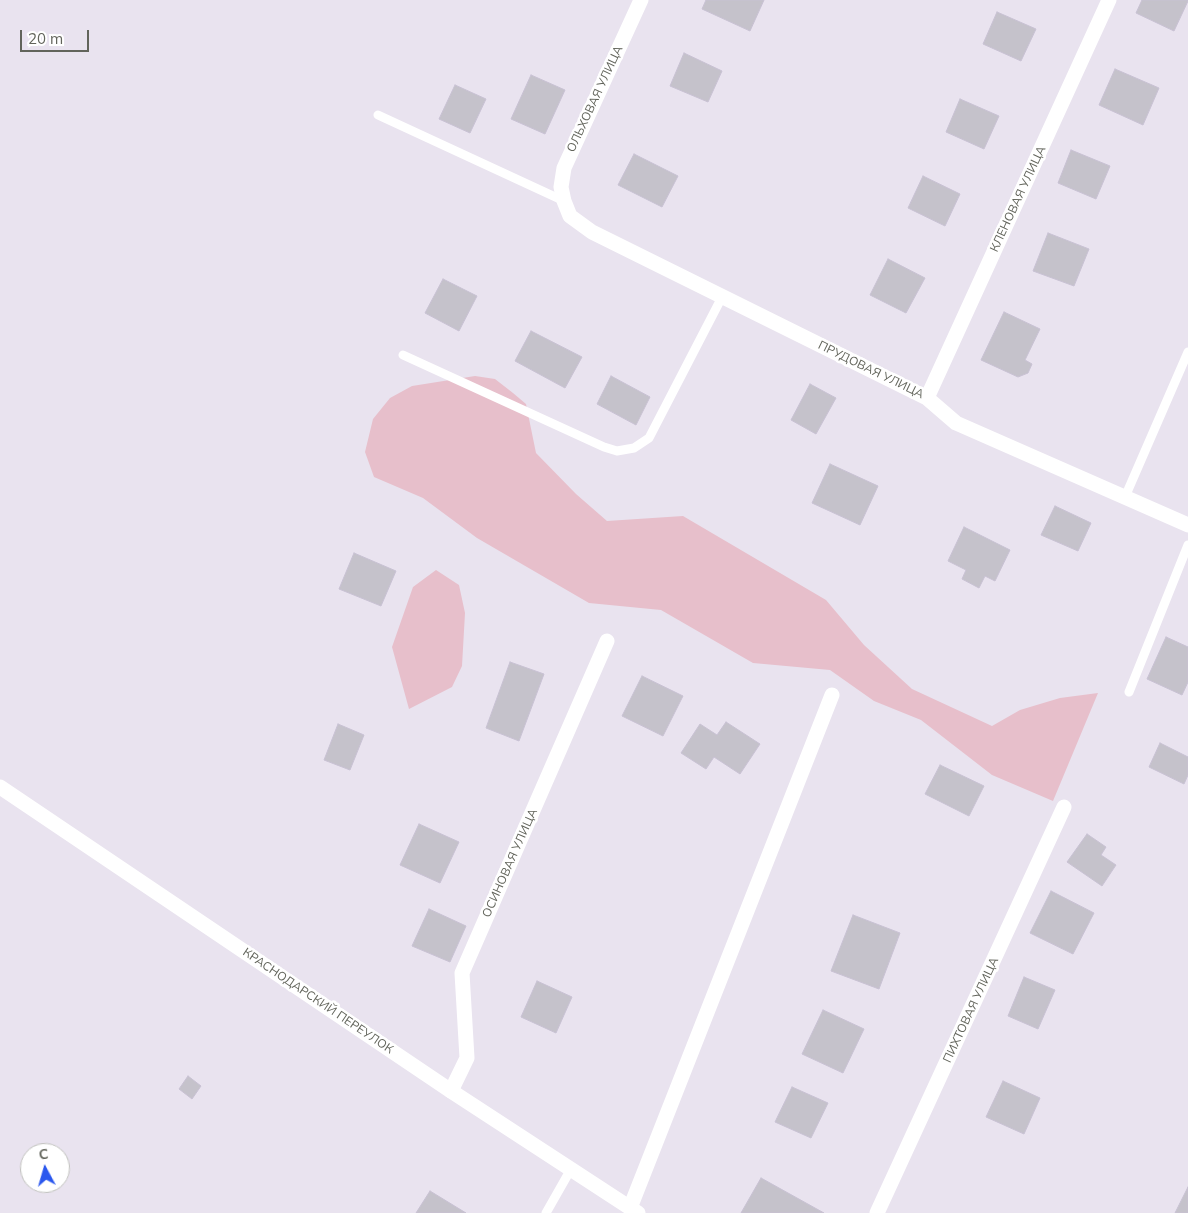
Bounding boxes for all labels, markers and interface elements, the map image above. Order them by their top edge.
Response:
scale bar [22,20,91,52]
text: 20 m [28,29,63,48]
street label: ОЛЬХОВАЯ УЛИЦА [564,43,626,155]
street label: КЛЕНОВАЯ УЛИЦА [987,144,1049,254]
street label: ПРУДОВАЯ УЛИЦА [816,338,926,402]
street label: ОСИНОВАЯ УЛИЦА [479,806,541,920]
street label: КРАСНОДАРСКИЙ ПЕРЕУЛОК [240,945,396,1057]
street label: ПИХТОВАЯ УЛИЦА [940,955,1002,1065]
north arrow [20,1143,70,1193]
text: С [38,1145,49,1164]

